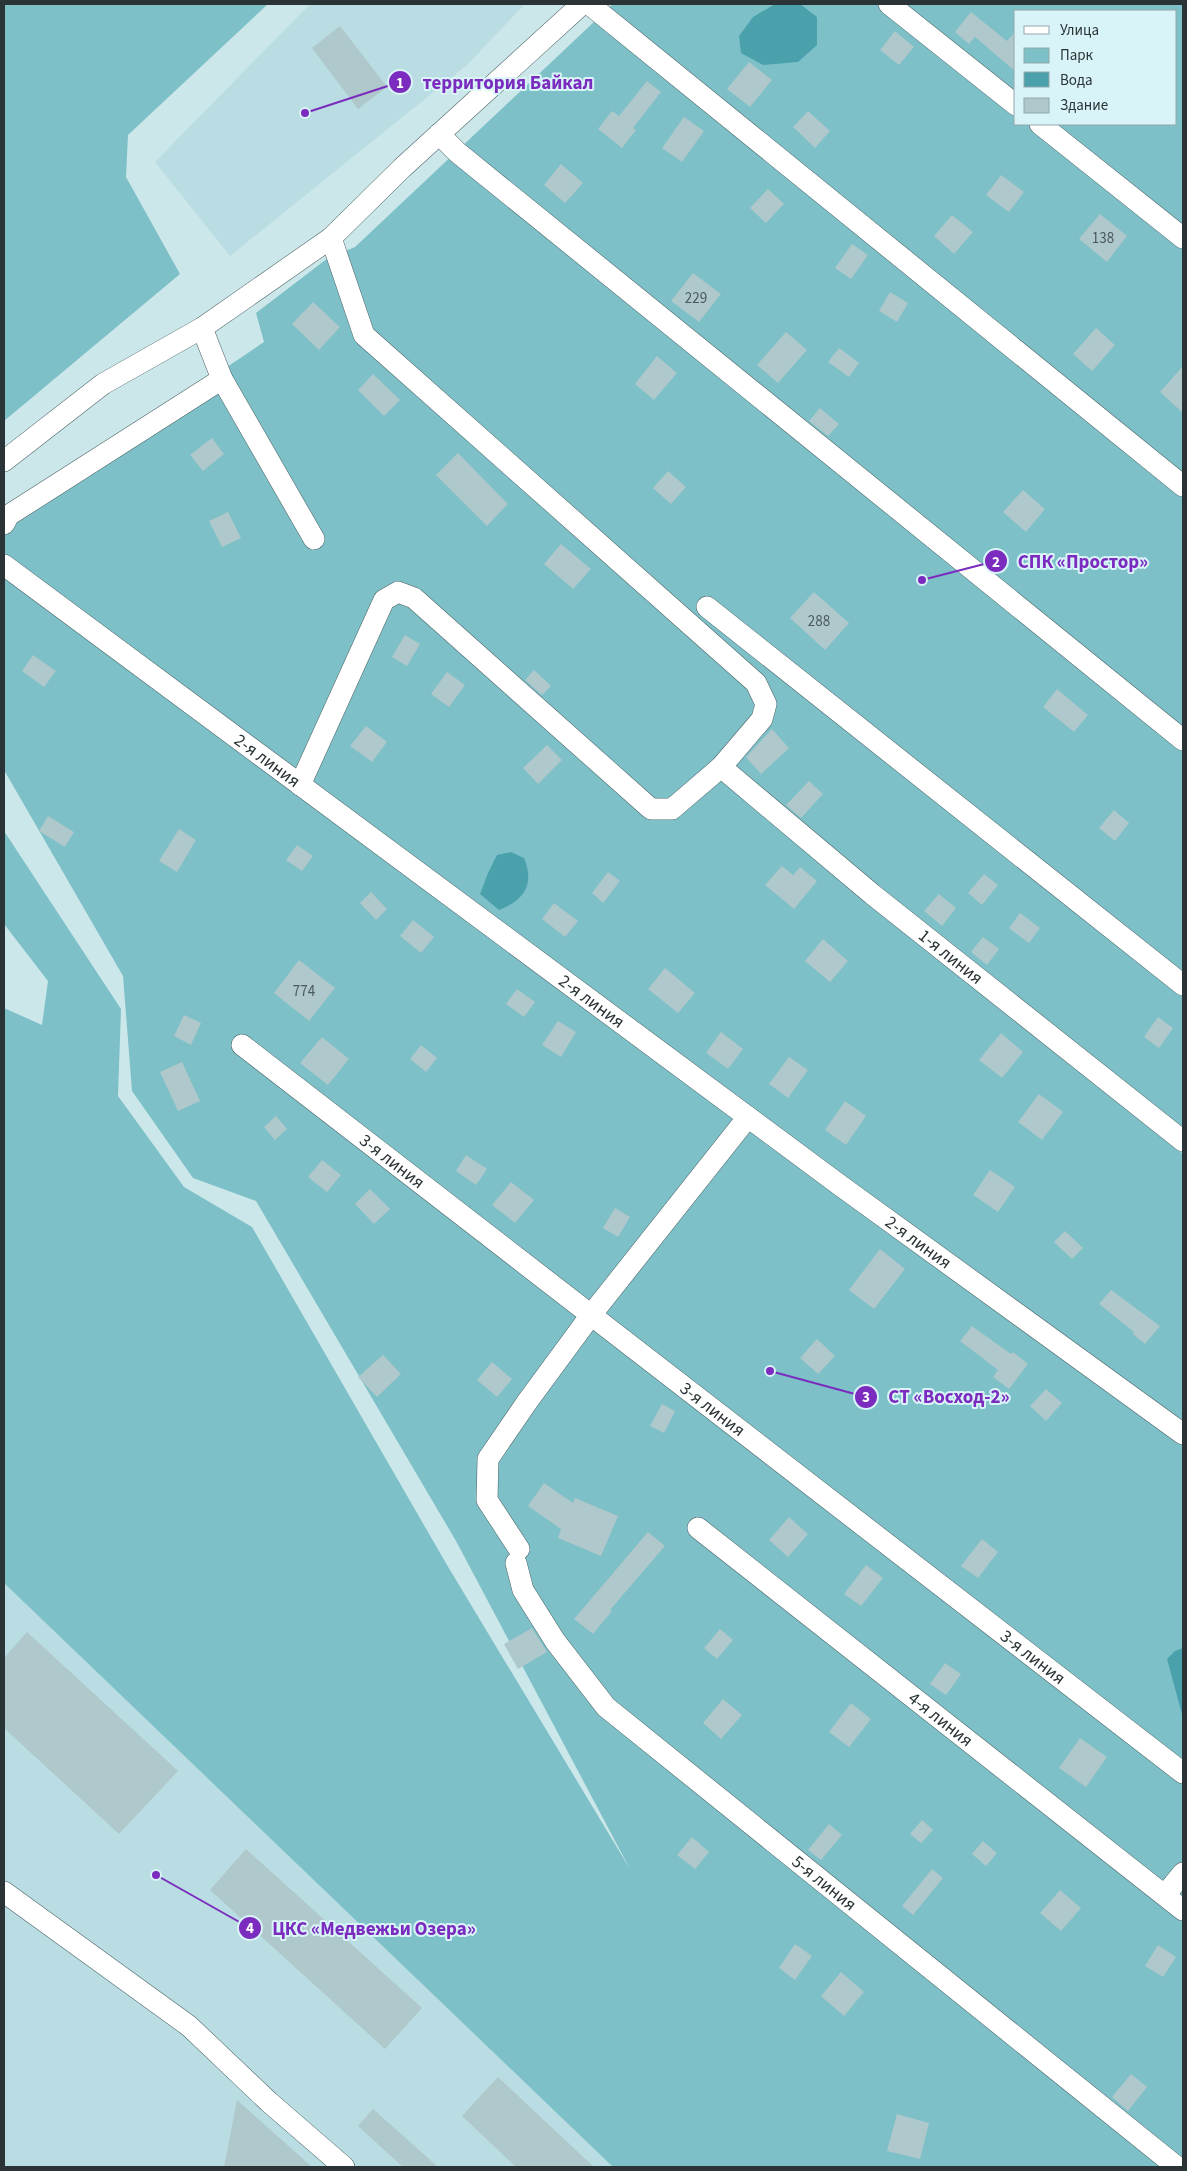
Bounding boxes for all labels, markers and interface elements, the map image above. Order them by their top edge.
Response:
legend [1014,10,1177,125]
text: Улица [1060,20,1099,41]
text: Парк [1060,45,1094,66]
callout: территория Байкал [388,65,604,99]
text: территория Байкал [423,70,593,97]
text: Вода [1060,70,1093,91]
text: 1 [396,73,404,94]
text: Здание [1060,95,1108,116]
house number: 138 [1092,228,1114,249]
house number: 229 [685,288,707,309]
callout: СПК «Простор» [983,544,1159,578]
text: СПК «Простор» [1018,549,1148,576]
text: 2 [992,552,1000,573]
house number: 288 [808,611,830,632]
street label: 2-я линия [229,728,305,794]
street label: 1-я линия [913,923,988,991]
street label: 2-я линия [553,969,630,1034]
house number: 774 [293,981,316,1002]
street label: 3-я линия [354,1128,430,1195]
street label: 2-я линия [880,1210,957,1275]
street label: 3-я линия [674,1376,750,1443]
callout: СТ «Восход-2» [854,1380,1020,1414]
text: СТ «Восход-2» [888,1384,1010,1411]
text: 3 [862,1387,870,1408]
street label: 3-я линия [995,1624,1071,1691]
street label: 4-я линия [903,1686,978,1753]
street label: 5-я линия [786,1850,862,1917]
callout: ЦКС «Медвежьи Озера» [237,1911,486,1945]
text: ЦКС «Медвежьи Озера» [272,1916,476,1943]
text: 4 [246,1918,254,1939]

